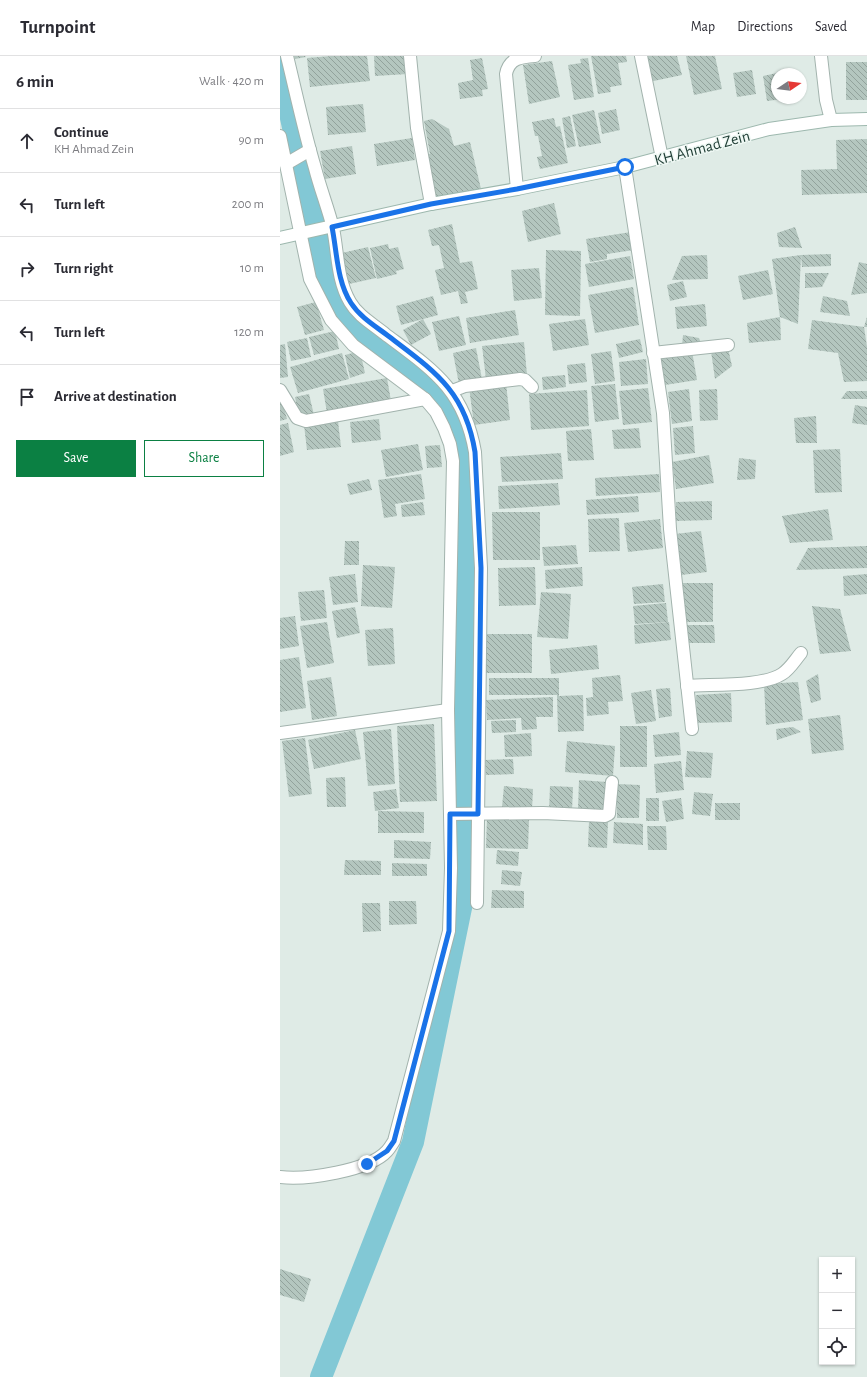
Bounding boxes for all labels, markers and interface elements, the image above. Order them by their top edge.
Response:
text: Turnpoint [20,18,95,37]
text: Map [691,20,715,34]
text: Directions [737,20,793,34]
text: Saved [815,20,847,34]
north arrow [771,68,807,104]
text: 6 min [16,73,54,90]
text: Walk · 420 m [199,75,264,88]
text: Continue [54,125,109,140]
street label: KH Ahmad Zein [653,128,752,168]
icon: ahead [16,130,38,152]
text: 90 m [238,134,264,147]
text: KH Ahmad Zein [54,143,134,156]
route start [616,158,634,176]
icon: left [16,194,38,216]
text: Turn left [54,197,105,212]
text: 200 m [232,198,264,211]
icon: right [16,258,38,280]
text: Turn right [54,261,113,276]
text: 10 m [240,262,264,275]
icon: left [16,322,38,344]
text: Turn left [54,325,105,340]
text: 120 m [234,326,264,339]
icon: arrive [16,386,38,408]
text: Arrive at destination [54,389,177,404]
button: Save [16,440,136,477]
button: Share [144,440,264,477]
route end [358,1155,376,1173]
map controls [819,1257,855,1365]
button: + [819,1257,855,1293]
button: − [819,1293,855,1329]
button: locate [819,1329,855,1365]

